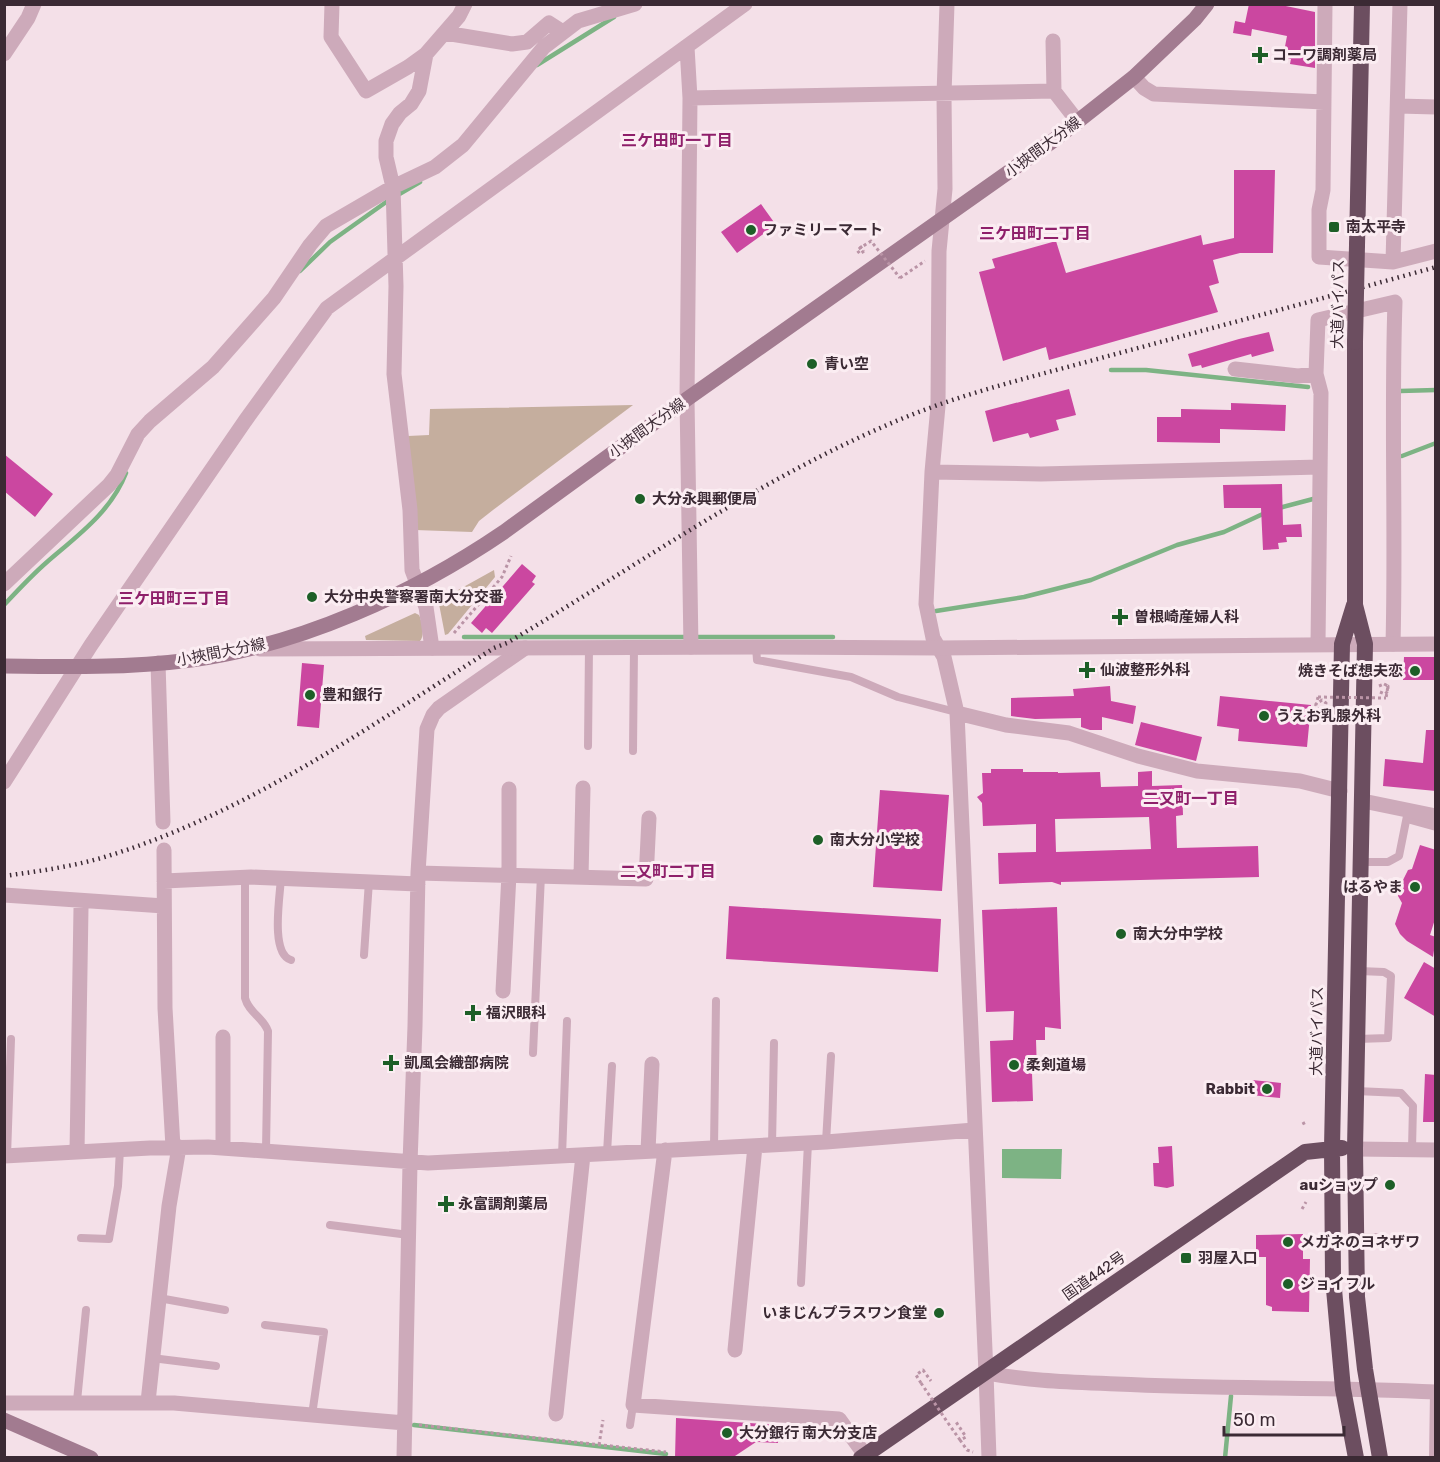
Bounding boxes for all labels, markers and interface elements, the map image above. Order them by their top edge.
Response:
place label: コーワ調剤薬局 [1272,46,1377,64]
marker: コーワ調剤薬局 [1253,48,1267,62]
street label: 小挾間大分線 [1002,113,1084,181]
district label: 三ケ田町一丁目 [621,131,733,150]
place label: 南太平寺 [1346,218,1406,236]
marker: 南太平寺 [1327,220,1341,234]
place label: ファミリーマート [763,221,883,239]
marker: ファミリーマート [744,223,758,237]
district label: 三ケ田町二丁目 [979,224,1091,243]
street label: 大道バイパス [1328,259,1348,349]
place label: 青い空 [824,355,869,373]
marker: 青い空 [805,357,819,371]
street label: 小挾間大分線 [605,394,689,462]
place label: 大分永興郵便局 [652,490,757,508]
marker: 大分永興郵便局 [633,492,647,506]
place label: 大分中央警察署南大分交番 [324,588,504,606]
district label: 三ケ田町三丁目 [118,589,230,608]
marker: 大分中央警察署南大分交番 [305,590,319,604]
marker: 曽根崎産婦人科 [1111,608,1129,626]
place label: 曽根崎産婦人科 [1134,608,1239,626]
street label: 小挾間大分線 [175,635,267,669]
marker: 仙波整形外科 [1078,661,1096,679]
place label: 仙波整形外科 [1100,661,1190,679]
place label: 焼きそば想夫恋 [1298,662,1403,680]
marker: 焼きそば想夫恋 [1408,664,1422,678]
place label: 豊和銀行 [322,686,382,704]
marker: 豊和銀行 [303,688,317,702]
place label: うえお乳腺外科 [1276,707,1381,725]
marker: うえお乳腺外科 [1257,709,1271,723]
district label: 二又町一丁目 [1143,789,1239,808]
place label: 南大分小学校 [830,831,920,849]
marker: 南大分小学校 [811,833,825,847]
district label: 二又町二丁目 [620,862,716,881]
place label: はるやま [1343,878,1403,896]
marker: はるやま [1408,880,1422,894]
place label: 南大分中学校 [1133,925,1223,943]
marker: 南大分中学校 [1114,927,1128,941]
street label: 大道バイパス [1307,986,1327,1076]
marker: 福沢眼科 [464,1004,482,1022]
place label: 福沢眼科 [485,1004,546,1022]
marker: 凱風会織部病院 [382,1054,400,1072]
place label: 凱風会織部病院 [404,1054,509,1072]
place label: 柔剣道場 [1026,1056,1086,1074]
marker: 柔剣道場 [1007,1058,1021,1072]
place label: Rabbit [1206,1080,1255,1098]
marker: Rabbit [1260,1082,1274,1096]
place label: auショップ [1300,1176,1378,1194]
marker: auショップ [1383,1178,1397,1192]
place label: 永富調剤薬局 [458,1195,548,1213]
marker: 永富調剤薬局 [439,1197,453,1211]
place label: メガネのヨネザワ [1300,1233,1420,1251]
marker: メガネのヨネザワ [1281,1235,1295,1249]
street label: 国道442号 [1059,1248,1129,1304]
place label: 羽屋入口 [1198,1249,1258,1267]
marker: 羽屋入口 [1179,1251,1193,1265]
place label: ジョイフル [1300,1275,1375,1293]
marker: ジョイフル [1281,1277,1295,1291]
place label: いまじんプラスワン食堂 [762,1304,927,1322]
marker: いまじんプラスワン食堂 [932,1306,946,1320]
scale bar [1224,1399,1344,1437]
text: 50 m [1233,1409,1276,1431]
place label: 大分銀行 南大分支店 [739,1424,877,1442]
marker: 大分銀行 南大分支店 [720,1426,734,1440]

